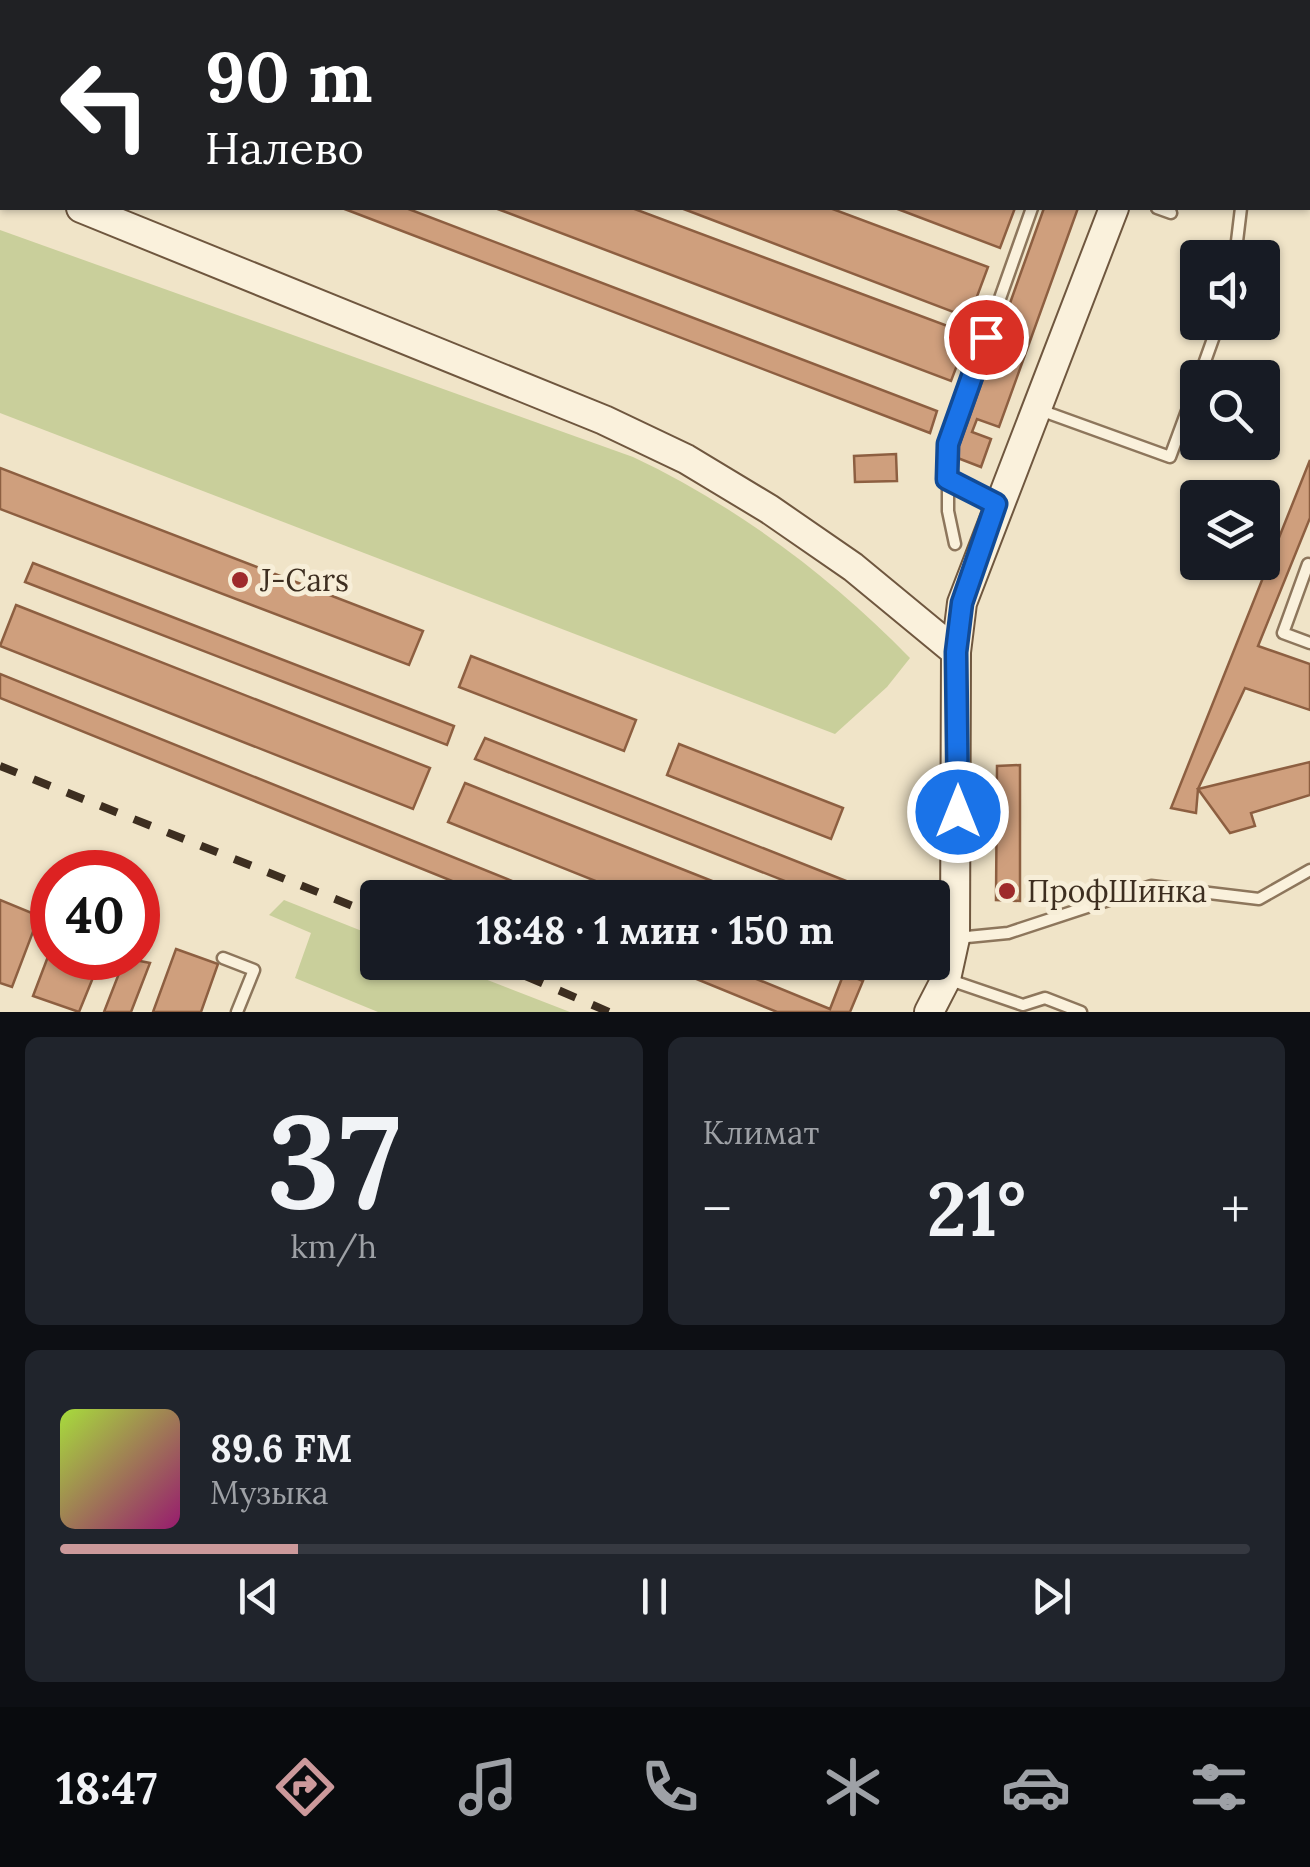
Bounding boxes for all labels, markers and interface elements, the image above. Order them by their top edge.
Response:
text: 90 m [205,32,373,121]
icon: left [40,40,170,170]
text: Налево [205,119,364,176]
map controls [1180,240,1280,580]
button: sound [1180,240,1280,340]
pin [944,295,1029,380]
icon: arrive [959,310,1014,365]
button: search [1180,360,1280,460]
button: layers [1180,480,1280,580]
place label: J-Cars [259,561,349,599]
marker: J-Cars [229,569,251,591]
position arrow [906,760,1010,864]
speed limit sign: 40 [30,850,160,980]
place label: ПрофШинка [1027,872,1207,910]
marker: ПрофШинка [996,880,1018,902]
text: 18:48 · 1 мин · 150 m [476,906,834,954]
text: 37 [267,1077,401,1244]
text: Климат [703,1112,819,1153]
text: 21° [927,1161,1026,1257]
text: − [703,1174,732,1244]
text: + [1221,1174,1250,1244]
text: km/h [291,1226,377,1267]
text: 89.6 FM [210,1424,352,1472]
text: Музыка [210,1472,328,1513]
icon: previous [231,1569,286,1624]
icon: pause [627,1569,682,1624]
icon: next [1024,1569,1079,1624]
icon: directions [270,1752,340,1822]
icon: music [453,1752,523,1822]
icon: phone [635,1752,705,1822]
icon: climate [818,1752,888,1822]
icon: car [1001,1752,1071,1822]
icon: filters [1184,1752,1254,1822]
text: 18:47 [56,1759,157,1816]

